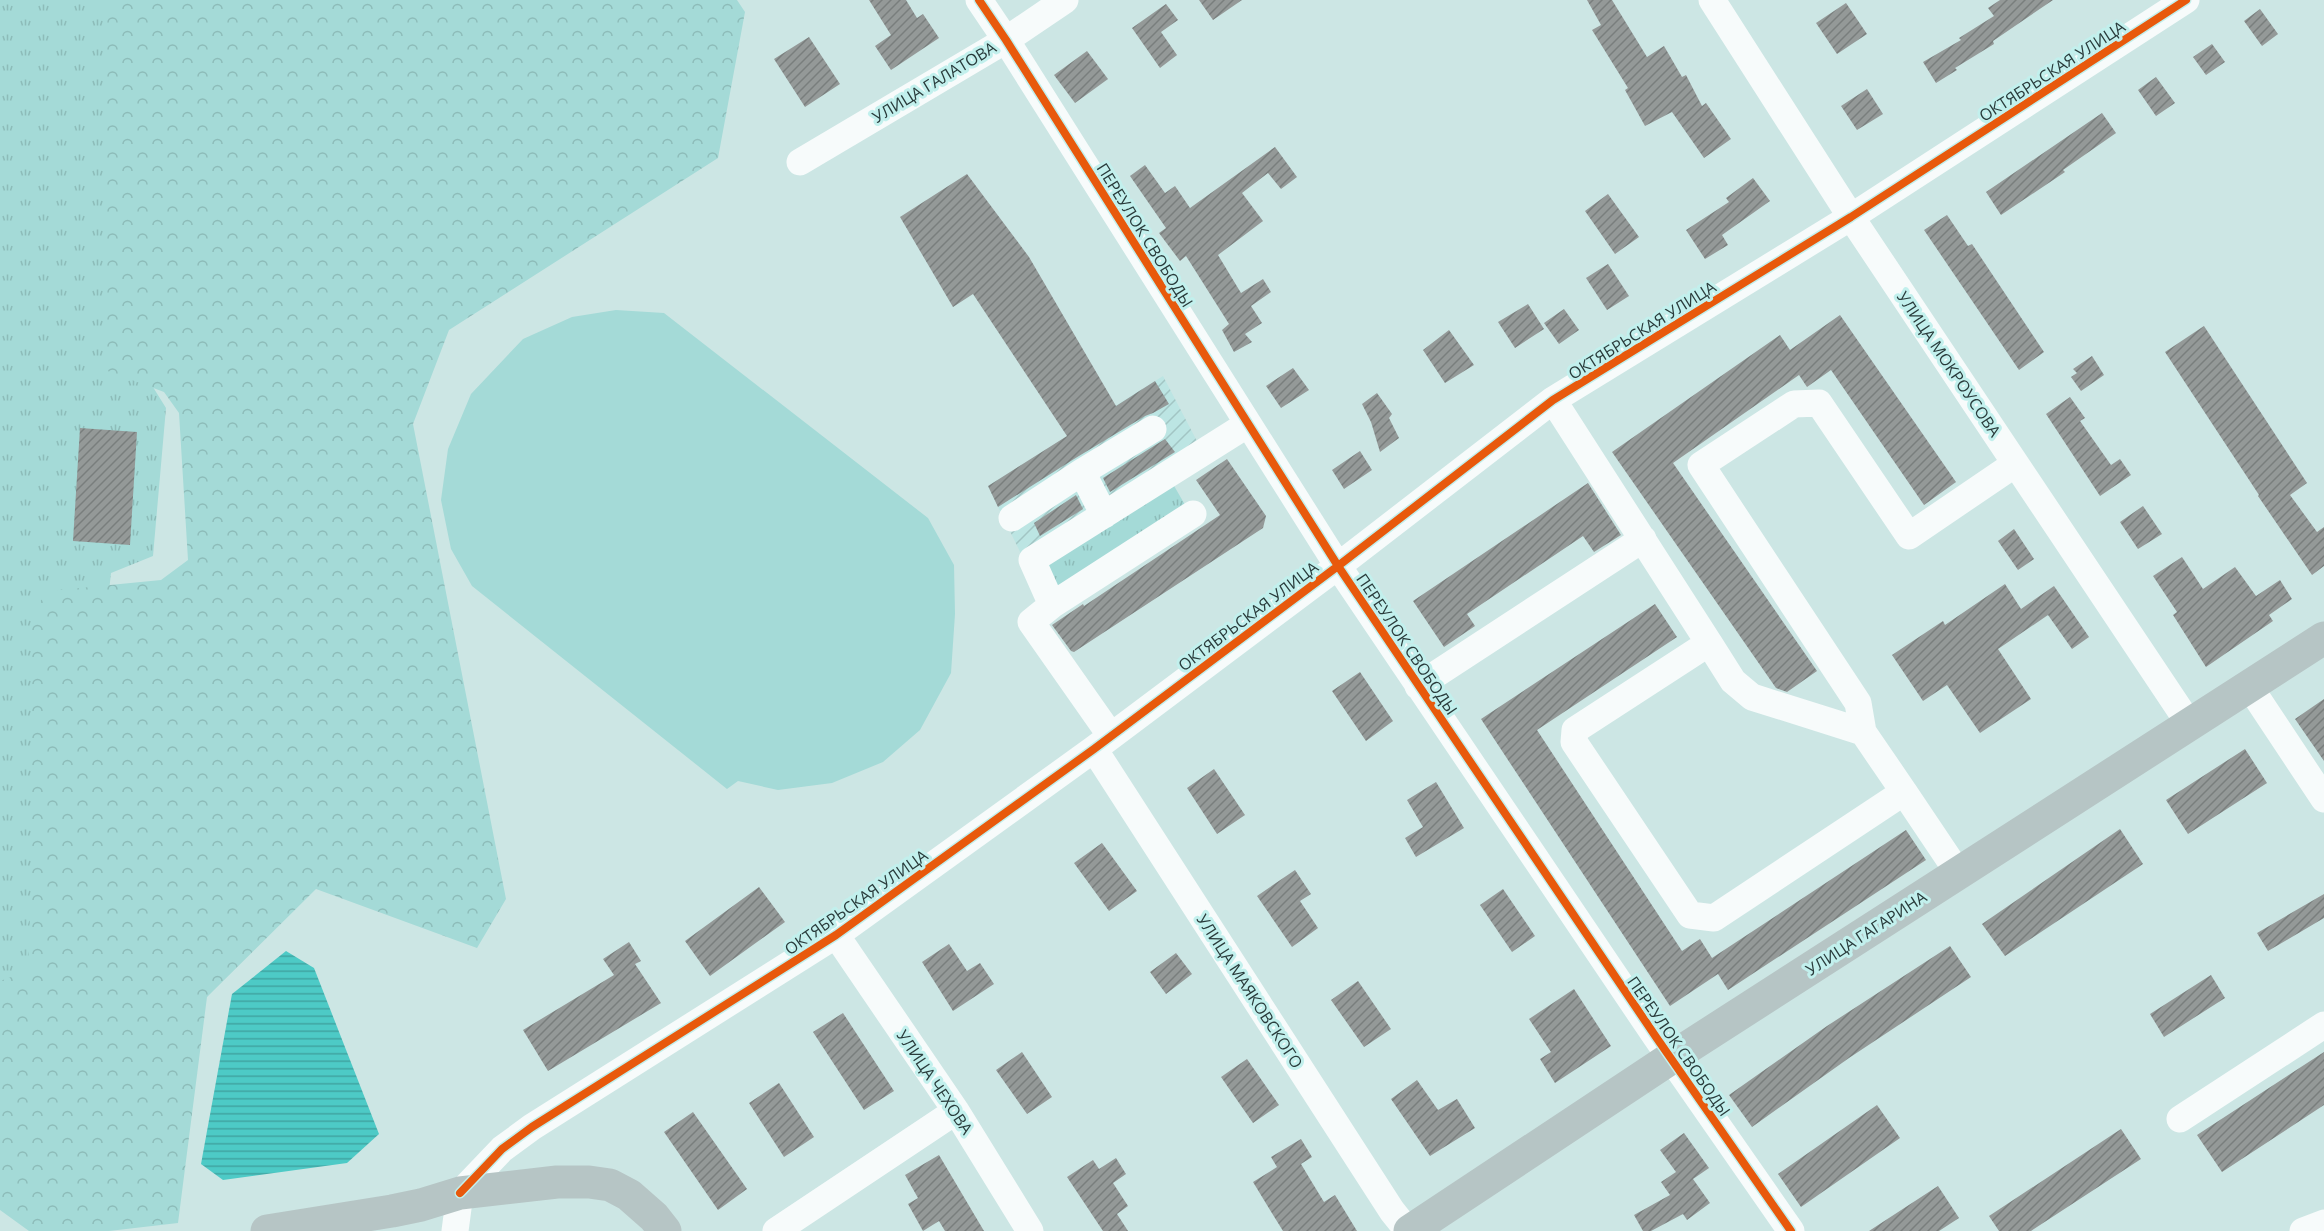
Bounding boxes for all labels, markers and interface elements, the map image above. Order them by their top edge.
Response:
street label: ОКТЯБРЬСКАЯ УЛИЦА [1975,15,2130,127]
street label: УЛИЦА ГАЛАТОВА [868,36,1001,128]
street label: ПЕРЕУЛОК СВОБОДЫ [1092,159,1198,311]
street label: ОКТЯБРЬСКАЯ УЛИЦА [1564,275,1721,384]
street label: УЛИЦА МОКРОУСОВА [1892,287,2006,442]
street label: ОКТЯБРЬСКАЯ УЛИЦА [1173,555,1323,676]
street label: ПЕРЕУЛОК СВОБОДЫ [1351,569,1463,719]
street label: ОКТЯБРЬСКАЯ УЛИЦА [780,844,933,960]
street label: УЛИЦА ГАГАРИНА [1801,885,1931,980]
street label: УЛИЦА МАЯКОВСКОГО [1192,910,1308,1072]
street label: ПЕРЕУЛОК СВОБОДЫ [1622,972,1736,1120]
street label: УЛИЦА ЧЕХОВА [892,1025,979,1139]

